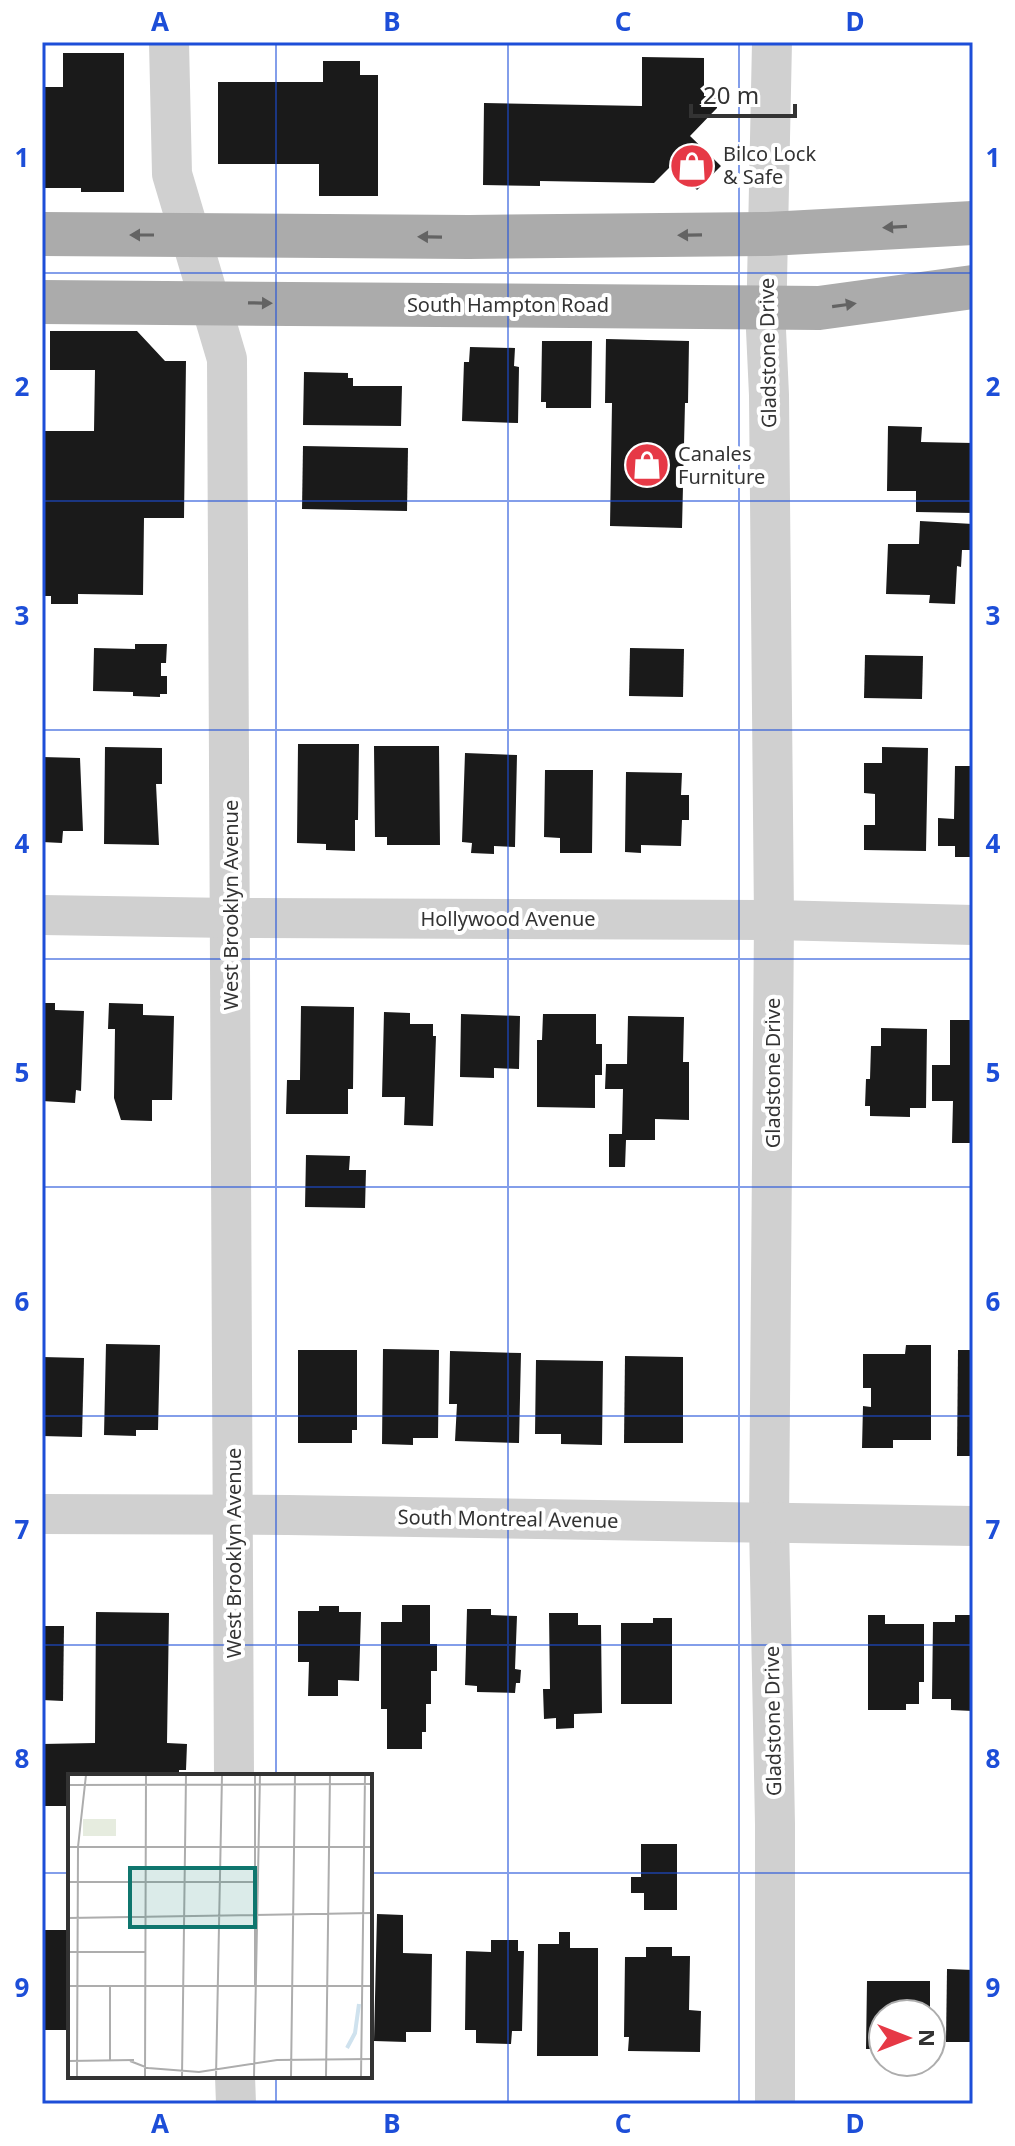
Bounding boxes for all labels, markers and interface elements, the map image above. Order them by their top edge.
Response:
text: A [151,3,169,39]
text: B [383,3,401,39]
text: C [615,3,631,39]
text: D [845,3,865,39]
scale bar [691,68,795,118]
text: 20 m [703,78,759,111]
text: 1 [15,139,29,175]
text: 1 [986,139,1000,175]
place label: Bilco Lock & Safe [723,140,816,190]
shop icon: Bilco Lock & Safe [668,142,716,190]
one-way arrow [882,221,907,234]
one-way arrow [677,228,702,241]
one-way arrow [129,229,154,241]
one-way arrow [417,231,442,243]
street label: Gladstone Drive [753,278,782,428]
street label: South Hampton Road [407,291,609,318]
one-way arrow [248,297,273,309]
one-way arrow [832,298,857,311]
text: 2 [15,368,30,404]
text: 2 [986,368,1001,404]
place label: Canales Furniture [678,440,765,490]
shop icon: Canales Furniture [623,441,671,489]
text: 3 [15,597,29,633]
text: 3 [986,597,1000,633]
street label: West Brooklyn Avenue [217,800,244,1010]
text: 4 [15,825,30,861]
text: 4 [986,825,1001,861]
street label: Hollywood Avenue [420,905,596,932]
street label: Gladstone Drive [759,998,786,1148]
text: 5 [15,1054,29,1090]
text: 5 [986,1054,1000,1090]
text: 6 [15,1283,30,1319]
text: 6 [986,1283,1001,1319]
street label: West Brooklyn Avenue [220,1448,247,1658]
street label: South Montreal Avenue [397,1503,619,1534]
text: 7 [15,1511,30,1547]
text: 7 [986,1511,1001,1547]
street label: Gladstone Drive [758,1646,787,1796]
text: 8 [15,1740,29,1776]
text: 8 [986,1740,1000,1776]
inset map [68,1774,372,2078]
text: 9 [15,1969,29,2005]
text: 9 [986,1969,1000,2005]
north arrow [867,1998,947,2078]
text: N [913,2029,943,2047]
text: A [151,2105,169,2141]
text: B [383,2105,401,2141]
text: C [615,2105,631,2141]
text: D [845,2105,865,2141]

